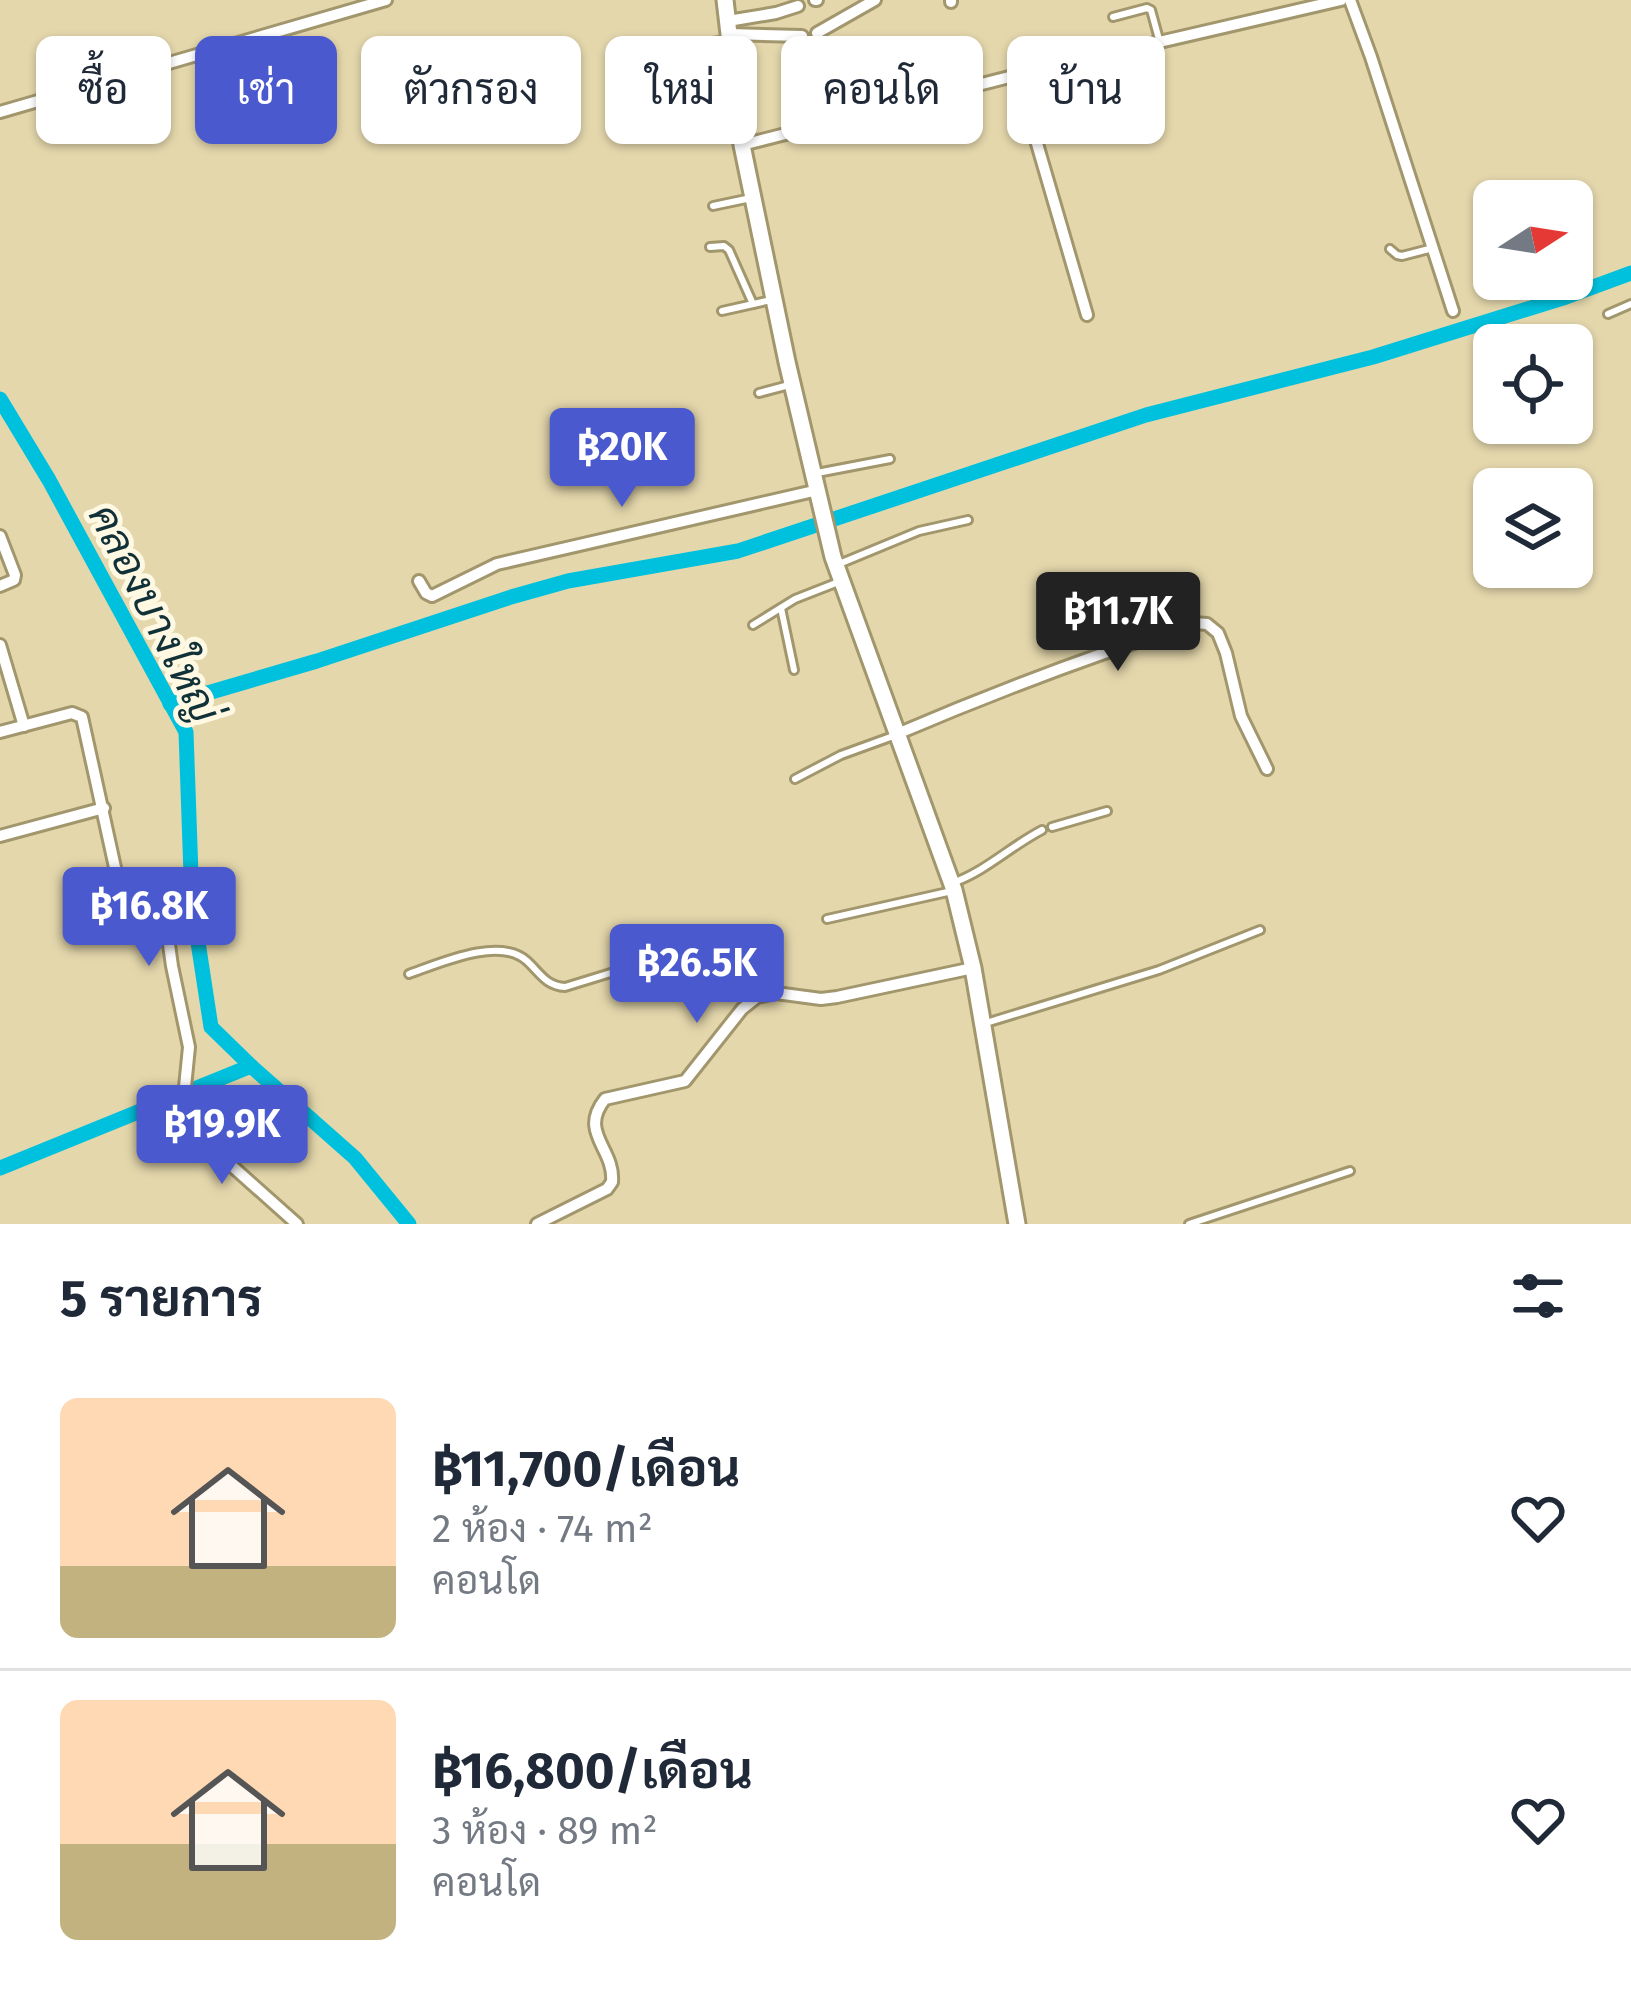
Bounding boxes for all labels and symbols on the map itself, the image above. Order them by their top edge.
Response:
north arrow [1473,180,1593,300]
pin: ฿20K [551,408,693,510]
water label: คลองบางใหญ่ [78,495,234,733]
pin: ฿11.7K [1020,572,1216,674]
pin: ฿16.8K [51,867,247,969]
pin: ฿26.5K [599,924,795,1026]
pin: ฿19.9K [124,1085,320,1187]

